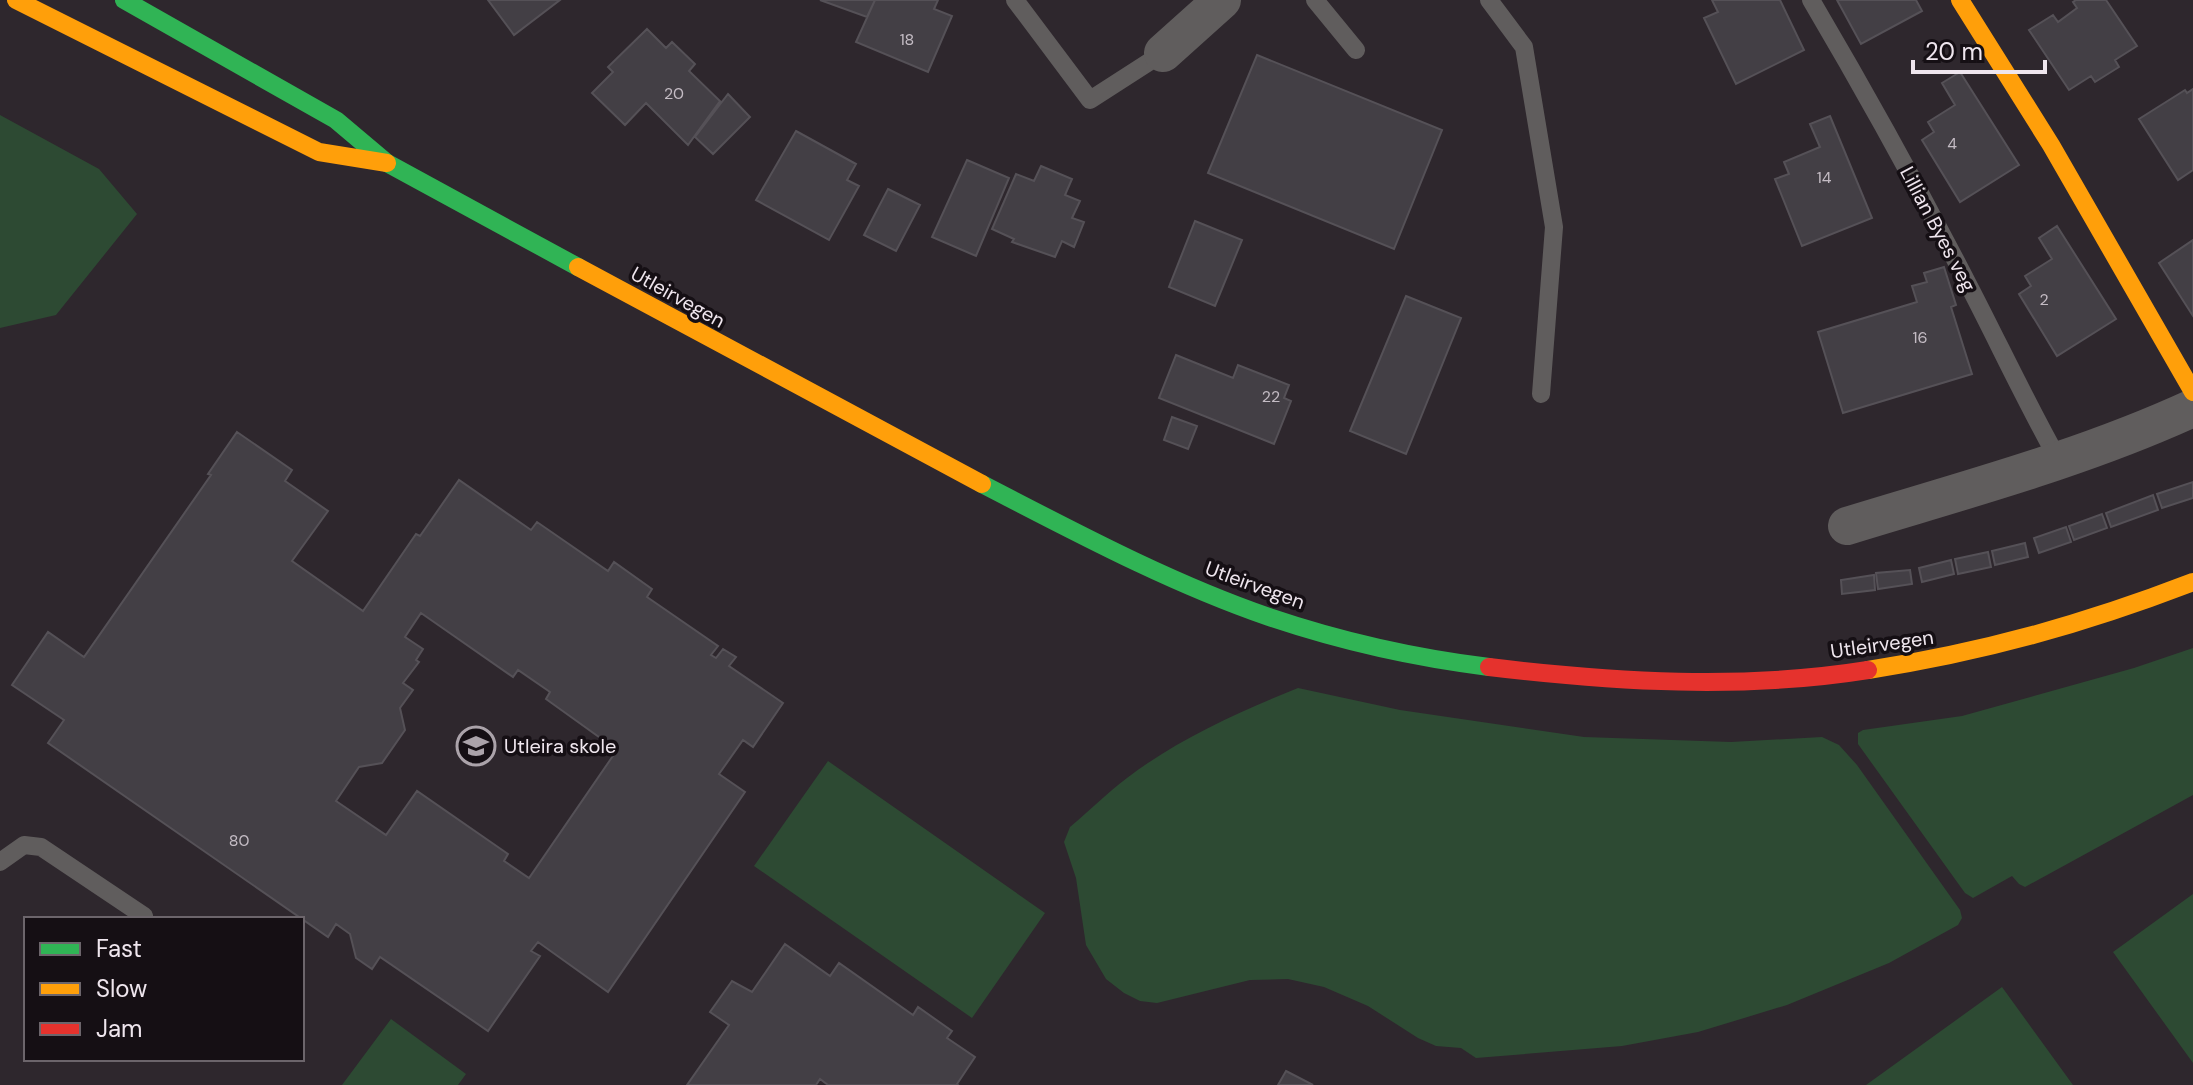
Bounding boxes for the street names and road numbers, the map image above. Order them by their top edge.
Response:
street label: Lillian Byes veg [1894,162,1982,296]
street label: Utleirvegen [626,260,730,334]
street label: Utleirvegen [1202,555,1308,615]
street label: Utleirvegen [1829,624,1935,664]

